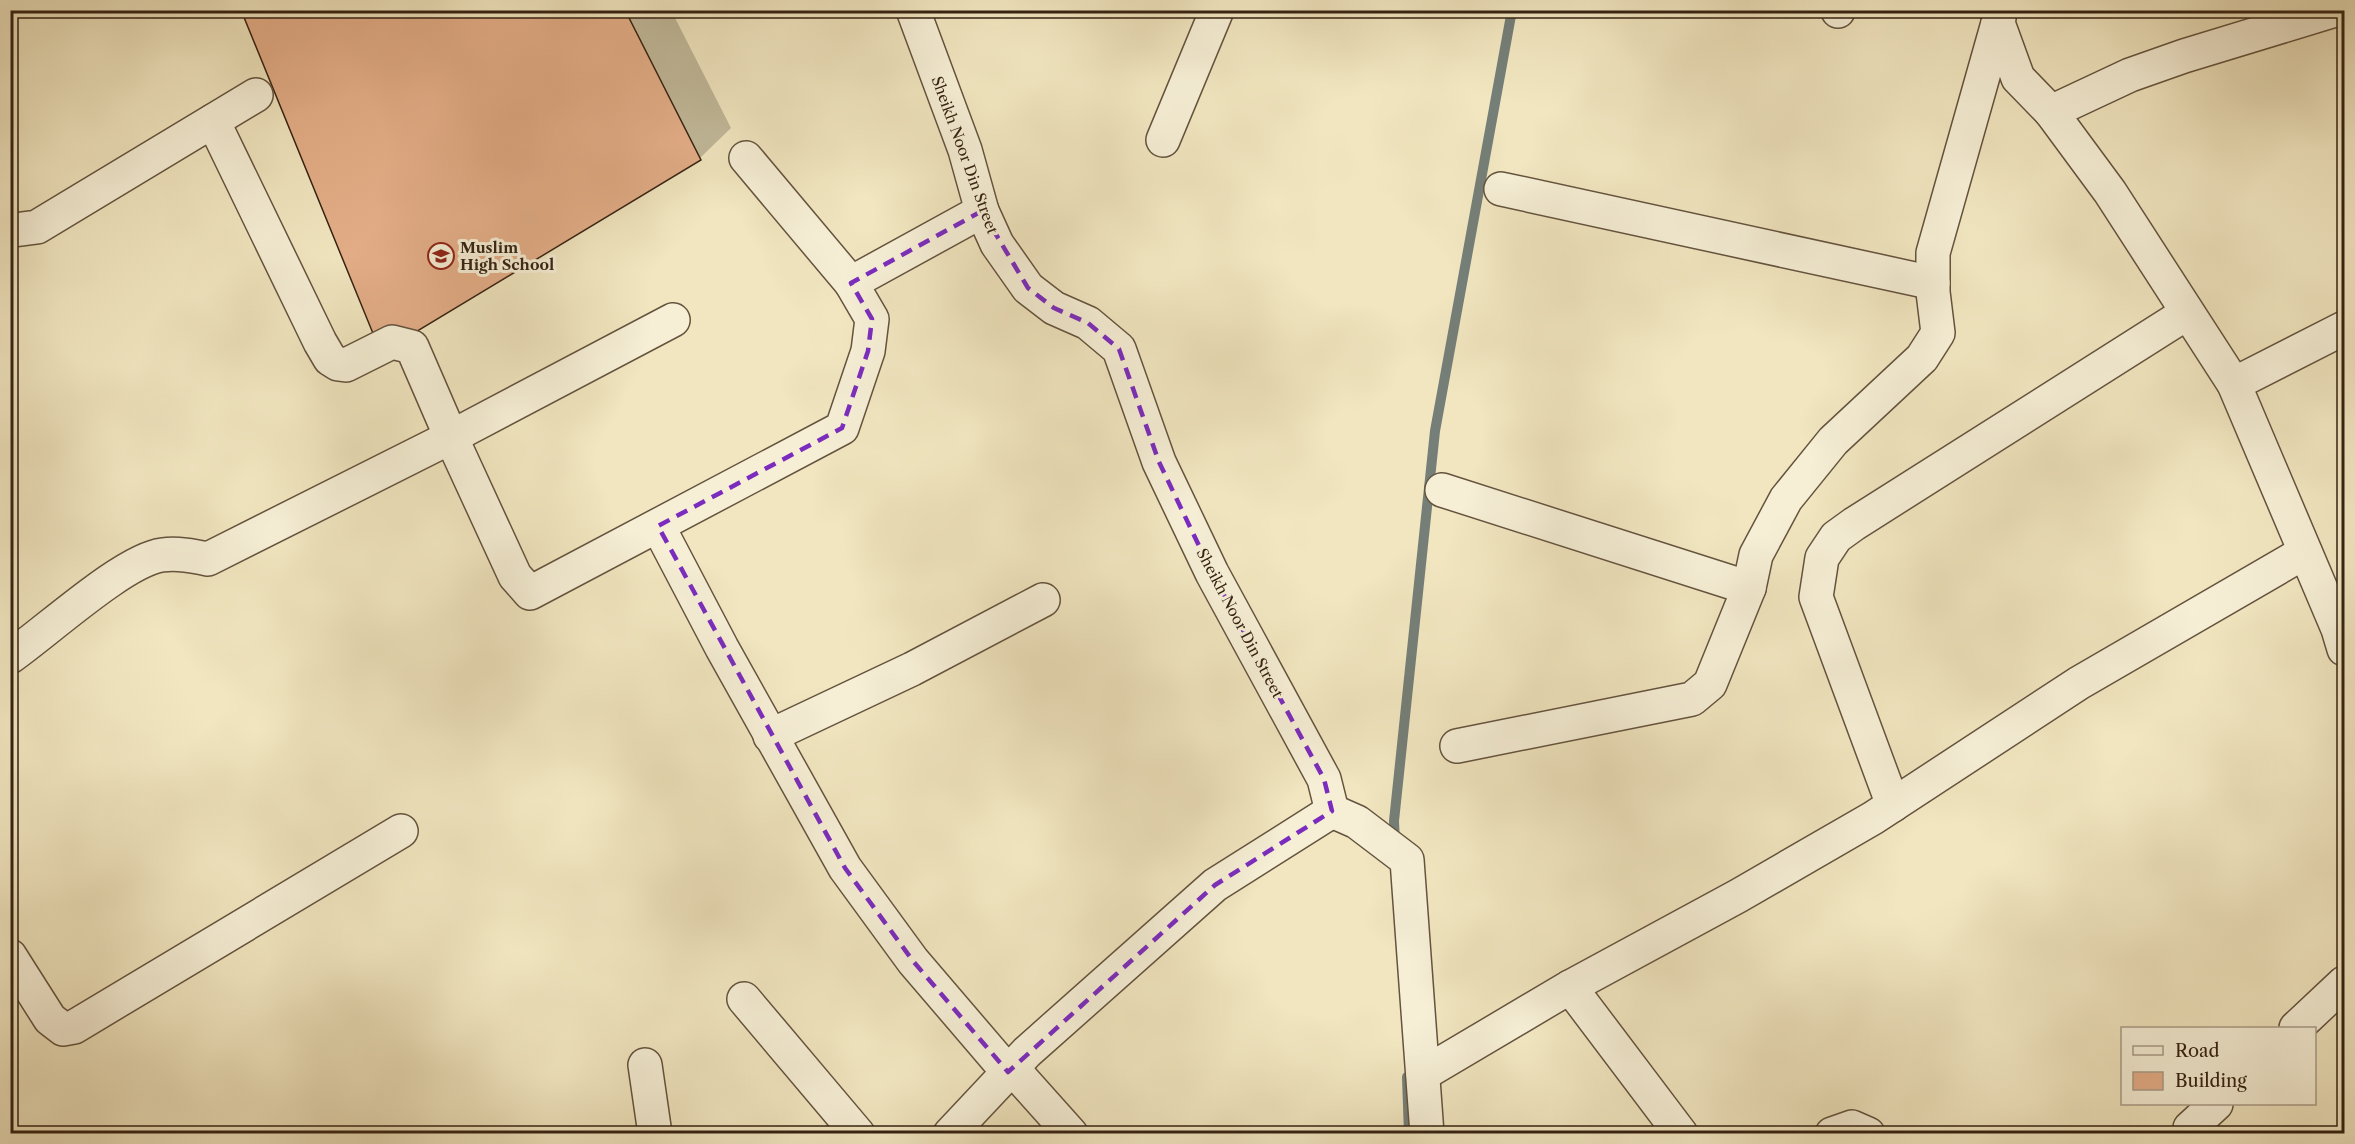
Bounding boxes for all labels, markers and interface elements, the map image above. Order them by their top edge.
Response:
street label: Sheikh Noor Din Street [928,74,1003,237]
place label: Muslim High School [460,238,554,274]
school or university icon: Muslim High School [426,241,456,271]
street label: Sheikh Noor Din Street [1193,545,1288,702]
legend [2121,1027,2316,1105]
text: Road [2175,1040,2220,1062]
text: Building [2175,1070,2247,1092]

